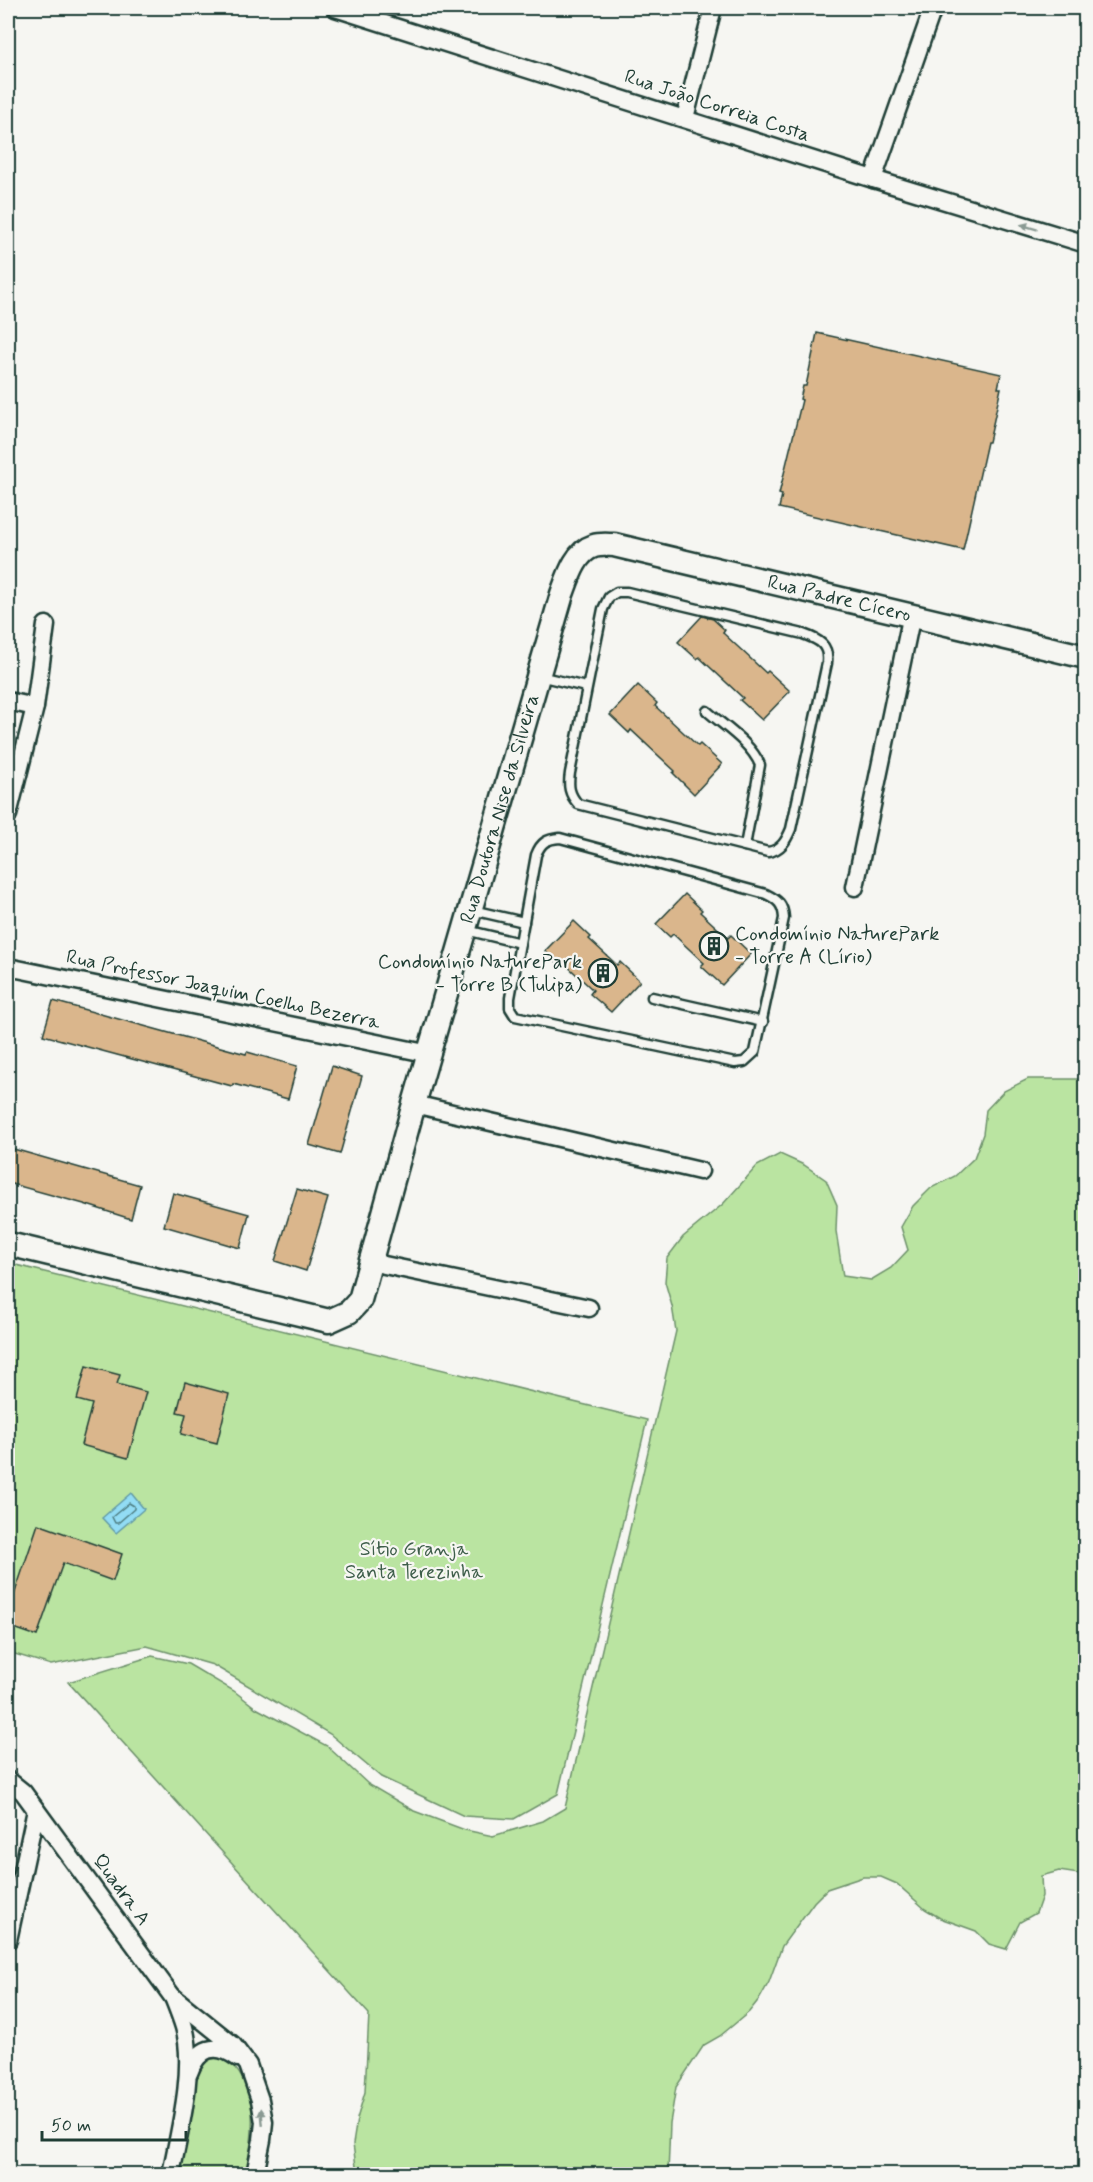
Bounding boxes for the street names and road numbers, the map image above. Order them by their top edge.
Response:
street label: Rua João Correia Costa [621,63,813,149]
street label: Rua Padre Cícero [765,568,914,629]
street label: Rua Doutora Nise da Silveira [454,691,546,927]
street label: Rua Professor Joaquim Coelho Bezerra [64,944,383,1037]
street label: Quadra A [86,1849,156,1931]

